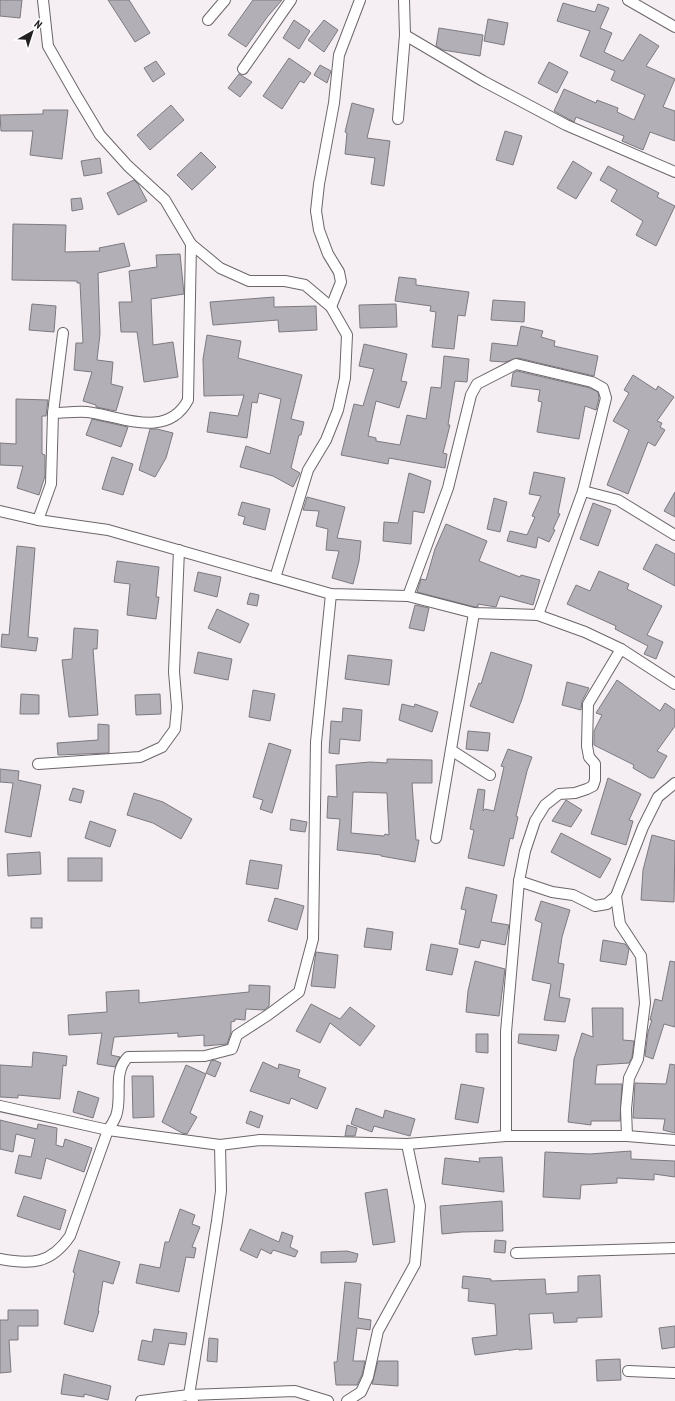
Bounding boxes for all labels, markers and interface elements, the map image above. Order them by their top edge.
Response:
north arrow [12,12,52,52]
text: N [32,17,45,32]

